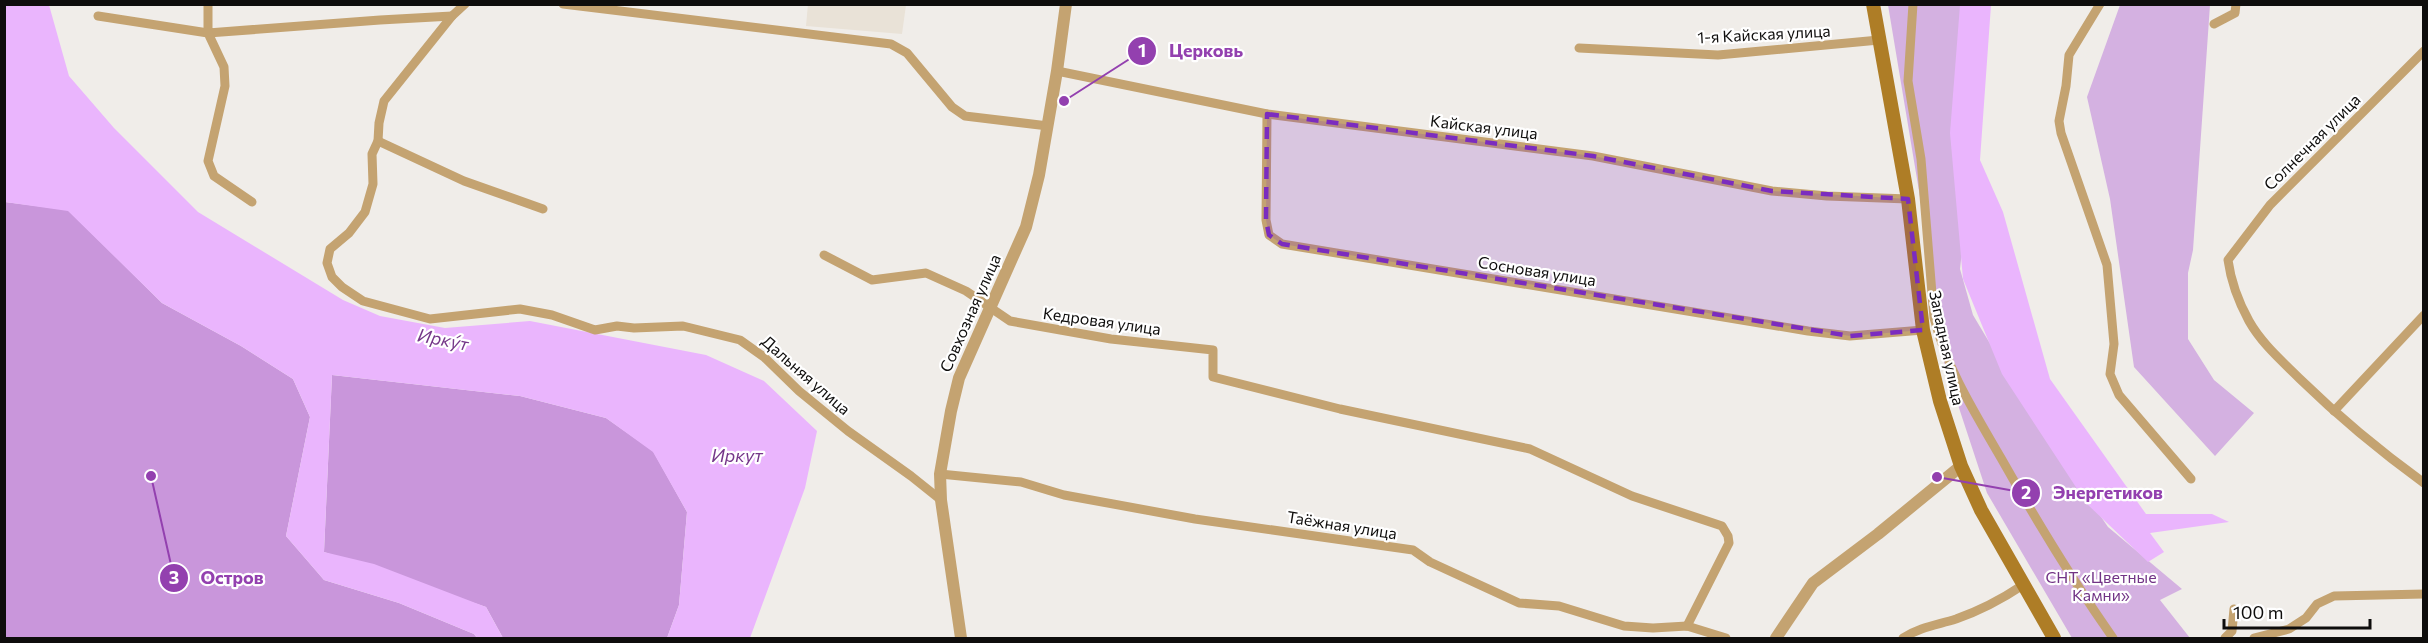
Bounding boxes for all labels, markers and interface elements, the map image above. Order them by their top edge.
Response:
street label: 1-я Кайская улица [1697,21,1831,46]
callout: Церковь [1127,33,1256,69]
text: 1 [1138,39,1146,61]
text: Церковь [1169,39,1243,61]
street label: Солнечная улица [2260,90,2364,194]
street label: Кайская улица [1429,110,1539,143]
street label: Совхозная улица [935,251,1004,375]
street label: Сосновая улица [1477,252,1597,289]
street label: Западная улица [1926,289,1969,407]
street label: Кедровая улица [1042,303,1162,338]
water label: Ирку́т [416,323,472,355]
street label: Дальняя улица [758,331,854,418]
water label: Иркут [711,444,764,466]
callout: Энергетиков [2011,475,2175,511]
text: 2 [2021,481,2031,503]
text: Энергетиков [2053,481,2163,503]
street label: Таёжная улица [1286,506,1398,543]
callout: Остров [159,560,276,596]
text: 3 [169,566,179,588]
text: Остров [200,566,264,588]
park label: СНТ «Цветные Камни» [2045,567,2157,604]
scale bar [2224,592,2370,630]
text: 100 m [2233,601,2283,623]

